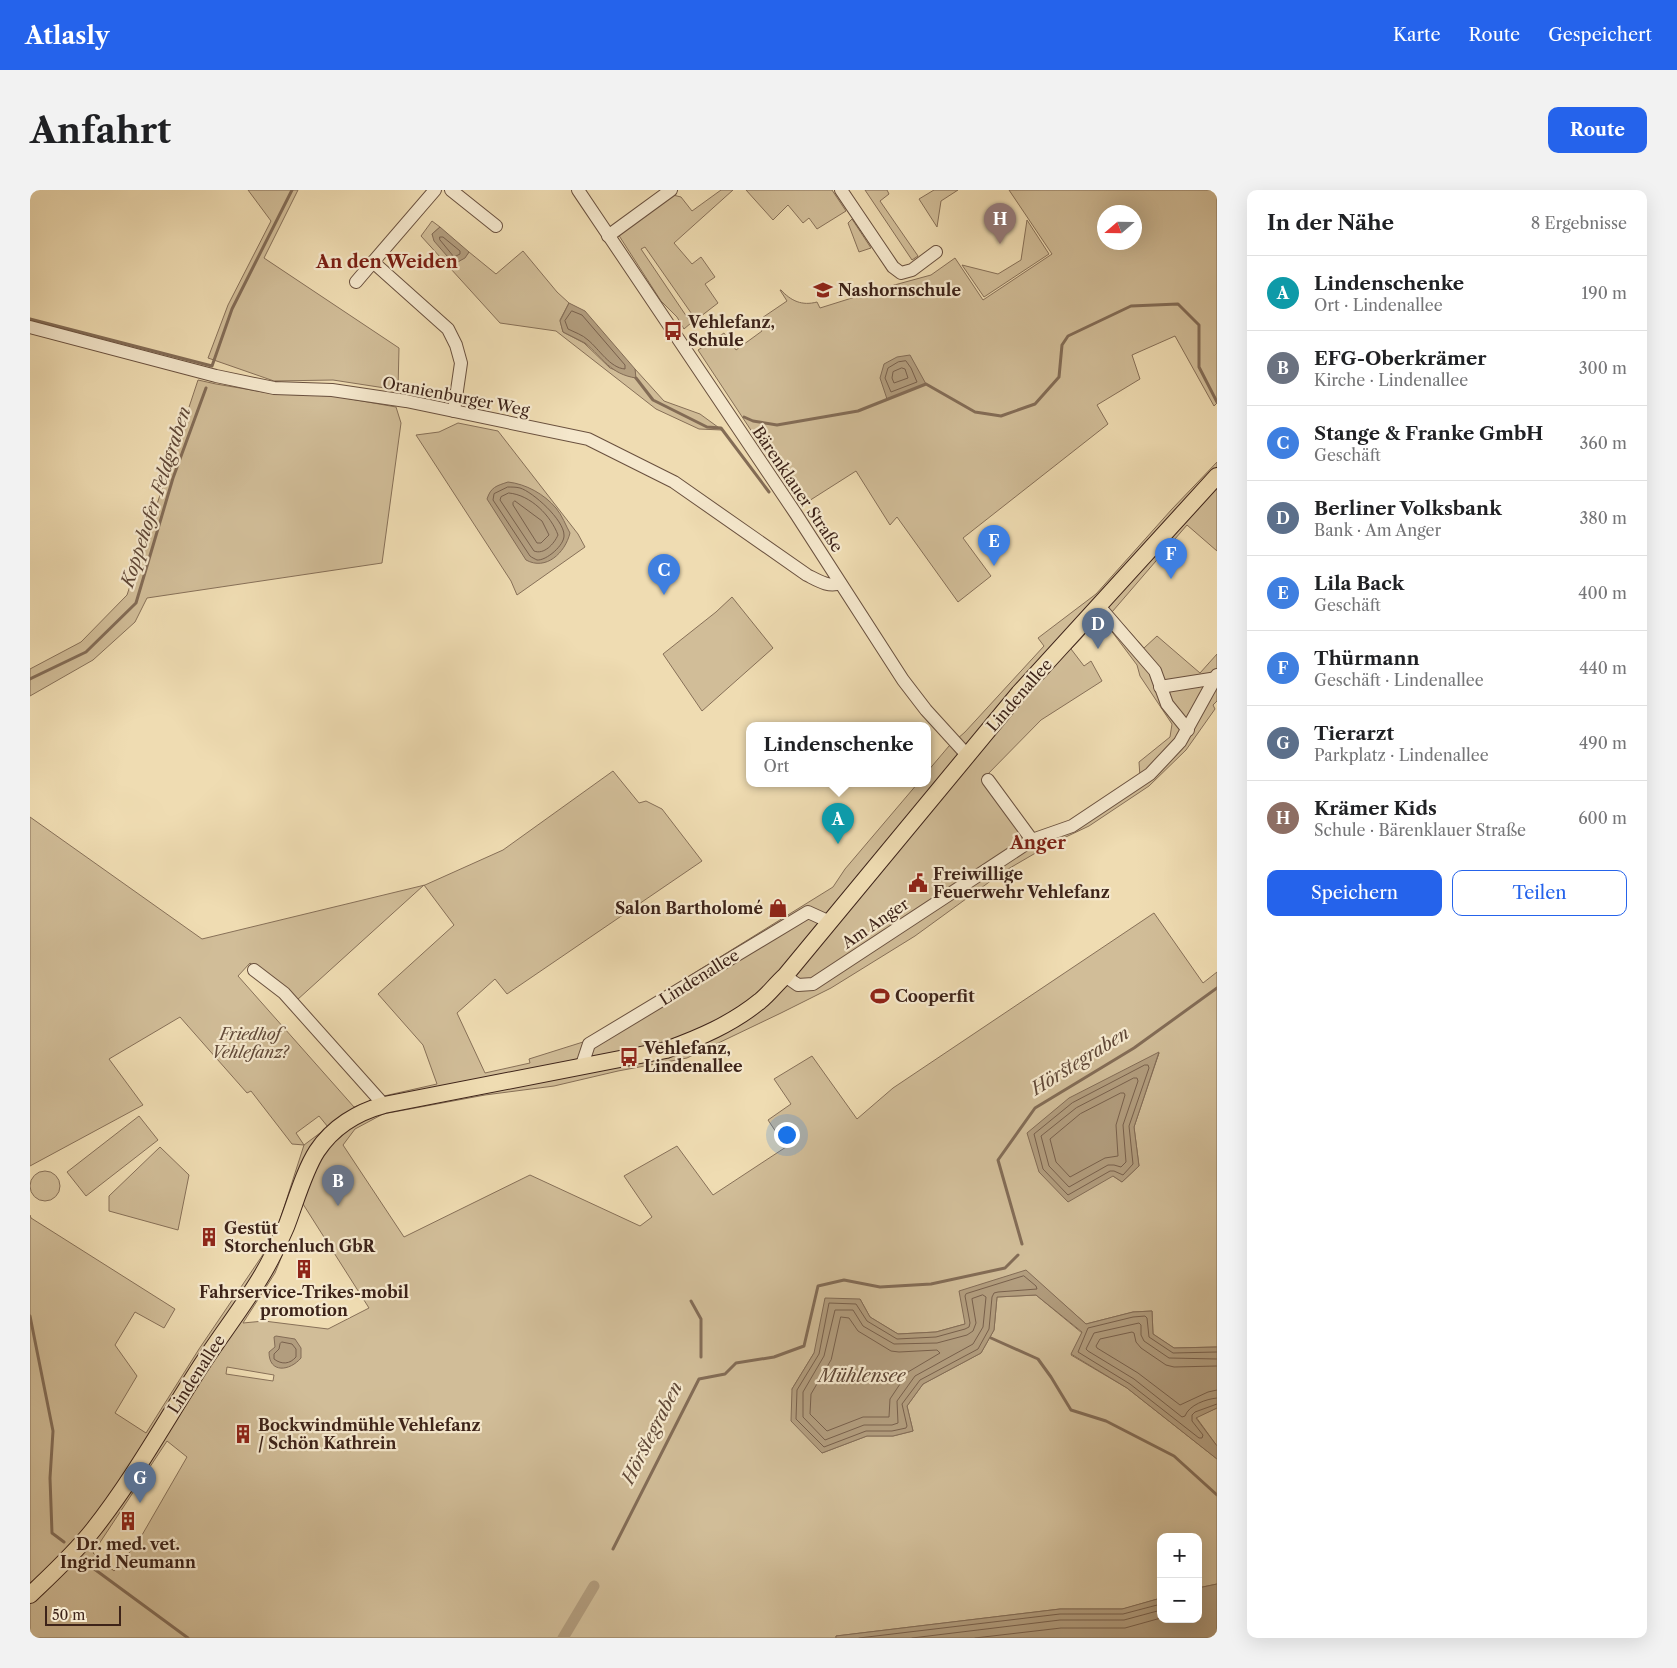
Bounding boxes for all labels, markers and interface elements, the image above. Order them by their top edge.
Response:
text: Atlasly [25,21,109,50]
text: Karte [1393,24,1441,46]
text: Route [1469,24,1520,46]
text: Gespeichert [1548,24,1652,46]
button: Route [1548,107,1647,153]
text: Anfahrt [30,109,171,152]
pin: H [984,203,1016,244]
north arrow [1097,205,1142,250]
text: In der Nähe [1267,210,1394,235]
text: 8 Ergebnisse [1531,213,1627,233]
district label: An den Weiden [315,251,459,273]
text: Lindenschenke [1314,272,1464,295]
school or university icon: Nashornschule [812,279,834,301]
place label: Nashornschule [838,280,962,300]
text: A [1277,283,1289,303]
text: 190 m [1582,283,1627,303]
text: Ort · Lindenallee [1314,295,1443,315]
place label: Vehlefanz, Schule [687,312,775,350]
bus stop icon: Vehlefanz, Schule [662,320,684,342]
text: EFG-Oberkrämer [1314,347,1487,370]
text: B [1277,358,1289,378]
text: 300 m [1579,358,1627,378]
text: Kirche · Lindenallee [1314,370,1468,390]
street label: Oranienburger Weg [381,372,532,420]
water label: Koppehofer Feldgraben [116,404,196,592]
street label: Bärenklauer Straße [748,422,848,556]
text: Stange & Franke GmbH [1314,422,1543,445]
text: C [1277,433,1289,453]
text: 360 m [1580,433,1627,453]
text: Geschäft [1314,445,1381,465]
text: Berliner Volksbank [1314,497,1502,520]
text: D [1276,508,1290,528]
text: 380 m [1579,508,1627,528]
text: Bank · Am Anger [1314,520,1441,540]
pin: E [978,525,1010,566]
pin: F [1155,538,1187,579]
pin: C [648,554,680,595]
text: Lila Back [1314,572,1404,595]
text: E [1277,583,1289,603]
text: 400 m [1578,583,1627,603]
text: Geschäft [1314,595,1381,615]
pin: D [1082,608,1114,649]
text: Thürmann [1314,647,1419,670]
street label: Lindenallee [982,654,1056,736]
text: F [1278,658,1288,678]
text: 440 m [1579,658,1627,678]
text: Geschäft · Lindenallee [1314,670,1484,690]
popup [746,722,931,787]
text: Tierarzt [1314,722,1394,745]
text: Lindenschenke [763,733,914,756]
text: G [1276,733,1290,753]
text: 490 m [1579,733,1627,753]
text: Parkplatz · Lindenallee [1314,745,1489,765]
text: Ort [763,756,789,776]
text: Krämer Kids [1314,797,1437,820]
pin: A [822,803,854,844]
text: H [1276,808,1290,828]
text: 600 m [1578,808,1627,828]
text: Schule · Bärenklauer Straße [1314,820,1526,840]
district label: Anger [1009,832,1066,854]
place label: Freiwillige Feuerwehr Vehlefanz [933,864,1110,902]
button: Speichern [1267,870,1442,916]
button: Teilen [1452,870,1627,916]
public building icon: Freiwillige Feuerwehr Vehlefanz [907,872,929,894]
street label: Am Anger [837,893,912,953]
shop icon: Salon Bartholomé [767,897,789,919]
place label: Salon Bartholomé [615,898,763,918]
street label: Lindenallee [656,945,742,1009]
sports icon: Cooperfit [869,985,891,1007]
place label: Cooperfit [895,986,975,1006]
water label: Hörstegraben [1025,1022,1133,1101]
park label: Friedhof Vehlefanz? [212,1024,290,1062]
place label: Vehlefanz, Lindenallee [643,1038,743,1076]
bus stop icon: Vehlefanz, Lindenallee [618,1046,640,1068]
your location [774,1122,800,1148]
pin: B [322,1165,354,1206]
place label: Gestüt Storchenluch GbR [224,1218,375,1256]
building icon: Gestüt Storchenluch GbR [198,1226,220,1248]
building icon: Fahrservice-Trikes-mobil promotion [293,1258,315,1280]
place label: Fahrservice-Trikes-mobil promotion [199,1282,409,1320]
street label: Lindenallee [163,1331,229,1417]
water label: Mühlensee [816,1365,907,1387]
water label: Hörstegraben [616,1378,687,1490]
place label: Bockwindmühle Vehlefanz / Schön Kathrein [258,1415,481,1453]
building icon: Bockwindmühle Vehlefanz / Schön Kathrein [232,1423,254,1445]
pin: G [124,1462,156,1503]
building icon: Dr. med. vet. Ingrid Neumann [117,1510,139,1532]
map controls [1157,1533,1202,1623]
button: + [1157,1533,1202,1578]
place label: Dr. med. vet. Ingrid Neumann [60,1534,196,1572]
button: − [1157,1578,1202,1623]
scale bar [45,1603,121,1626]
text: 50 m [52,1606,85,1624]

